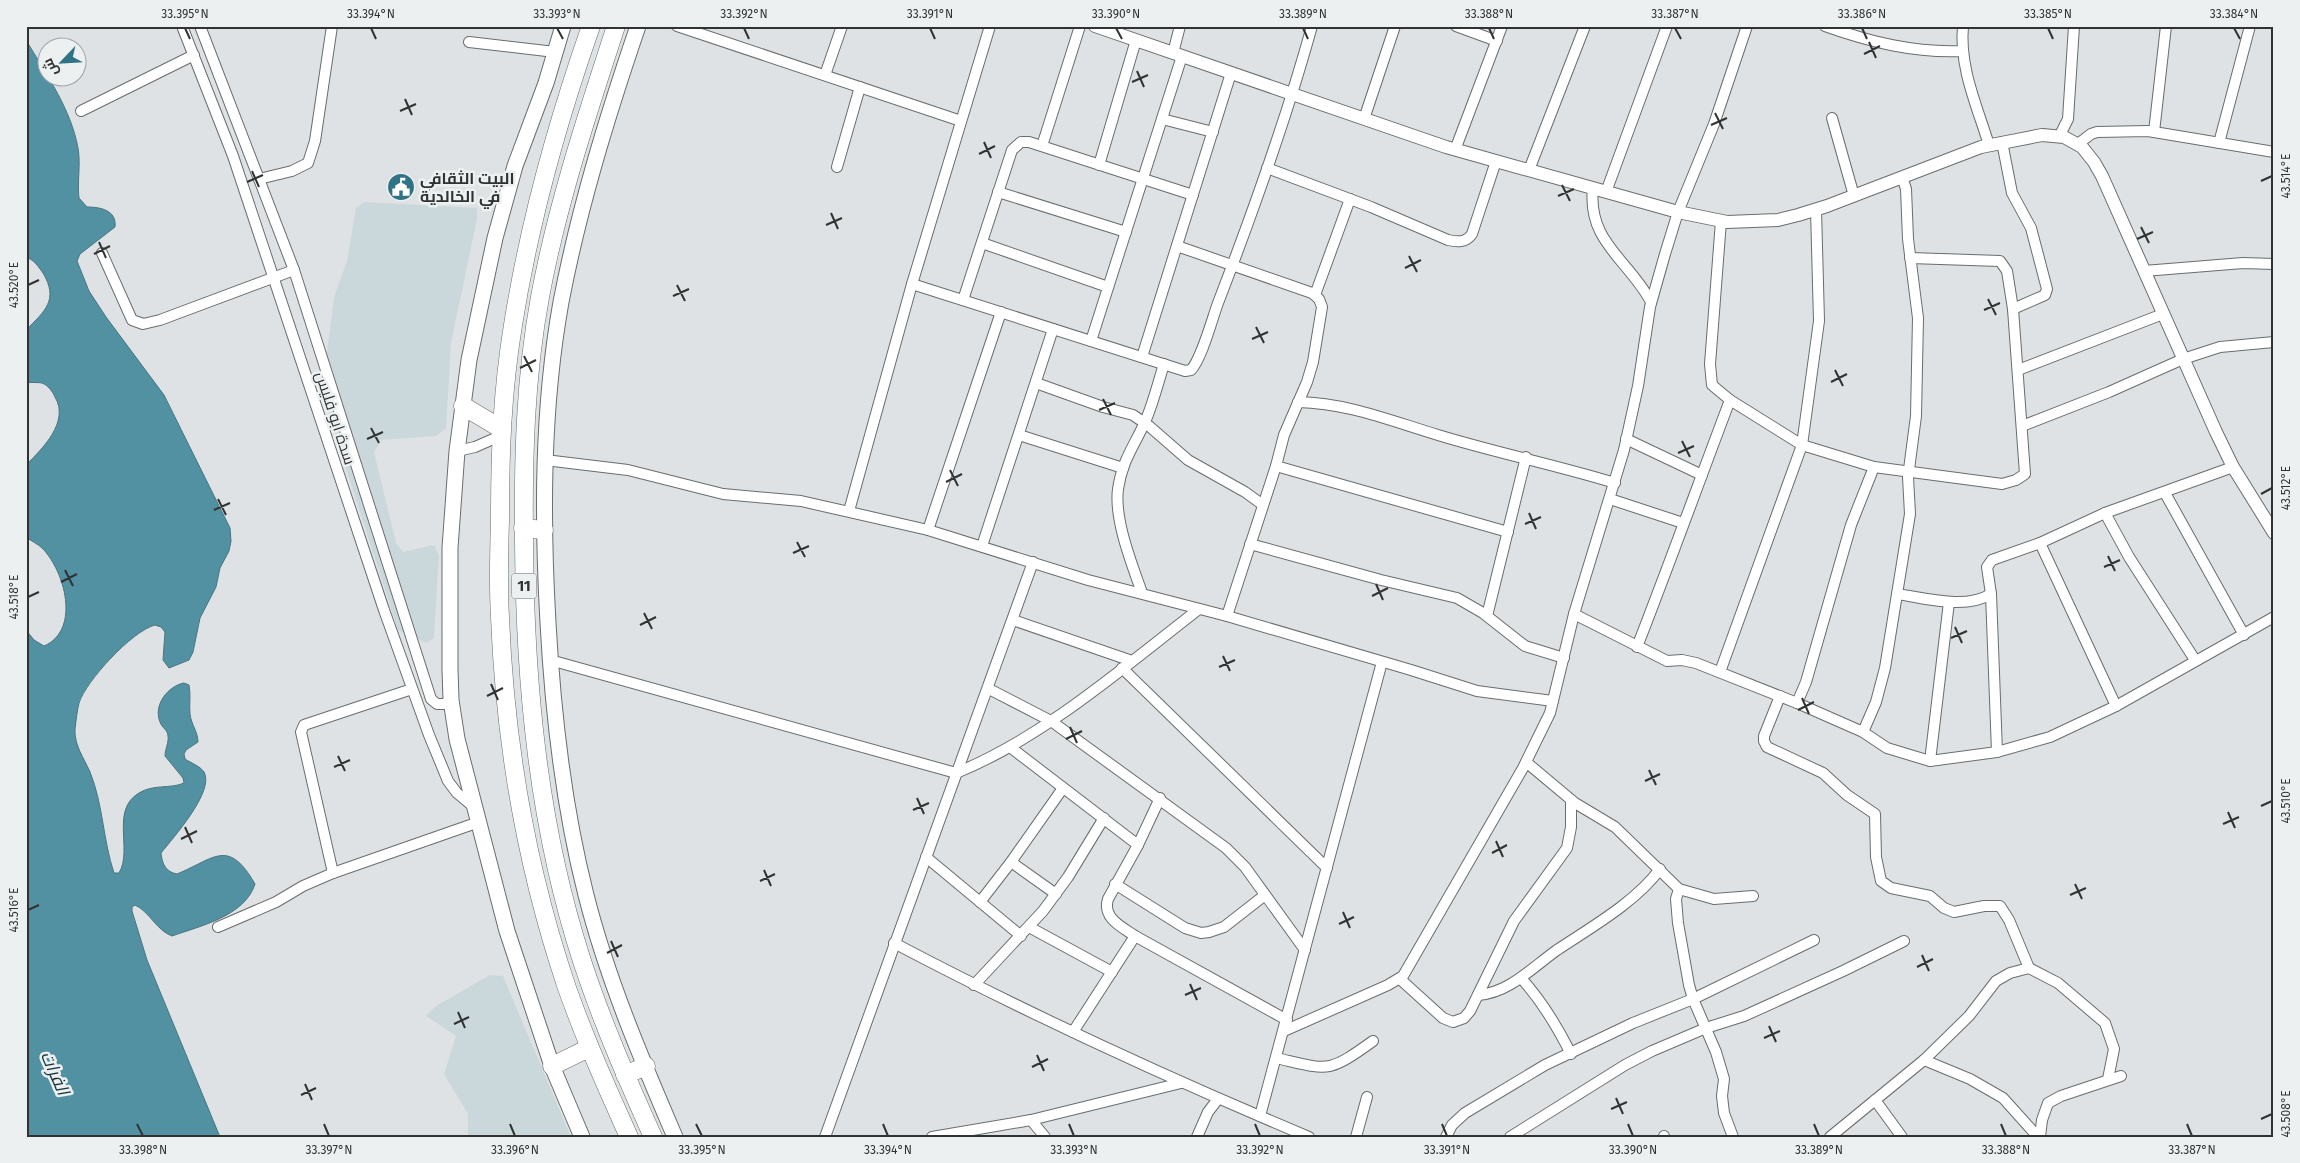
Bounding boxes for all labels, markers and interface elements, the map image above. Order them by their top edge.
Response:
text: 33.395°N [161,7,209,21]
text: 33.394°N [347,7,395,21]
text: 33.393°N [533,7,581,21]
text: 33.392°N [720,7,768,21]
text: 33.391°N [907,7,953,21]
text: 33.390°N [1092,7,1140,21]
text: 33.389°N [1279,7,1327,21]
text: 33.388°N [1465,7,1513,21]
text: 33.387°N [1651,7,1699,21]
text: 33.386°N [1838,7,1886,21]
text: 33.385°N [2024,7,2072,21]
text: 33.384°N [2210,7,2258,21]
north arrow [38,38,88,88]
text: ش [39,56,62,79]
text: 43.514°E [2279,154,2293,198]
place label: البيت الثقافي في الخالدية [420,169,514,209]
public building icon: البيت الثقافي في الخالدية [386,172,416,202]
text: 43.520°E [7,262,21,308]
street label: سدة ابو فليس [311,369,360,467]
text: 43.512°E [2279,466,2293,510]
text: 43.518°E [7,574,21,620]
road number: 11 [512,574,536,598]
text: 43.510°E [2279,778,2293,824]
text: 43.516°E [7,888,21,932]
water label: الفرات [36,1048,75,1100]
text: 43.508°E [2279,1090,2293,1138]
text: 33.398°N [119,1143,167,1157]
text: 33.397°N [306,1143,352,1157]
text: 33.396°N [491,1143,539,1157]
text: 33.395°N [678,1143,726,1157]
text: 33.394°N [864,1143,912,1157]
text: 33.393°N [1050,1143,1098,1157]
text: 33.392°N [1236,1143,1284,1157]
text: 33.391°N [1424,1143,1470,1157]
text: 33.390°N [1609,1143,1657,1157]
text: 33.389°N [1795,1143,1843,1157]
text: 33.388°N [1982,1143,2030,1157]
text: 33.387°N [2168,1143,2216,1157]

